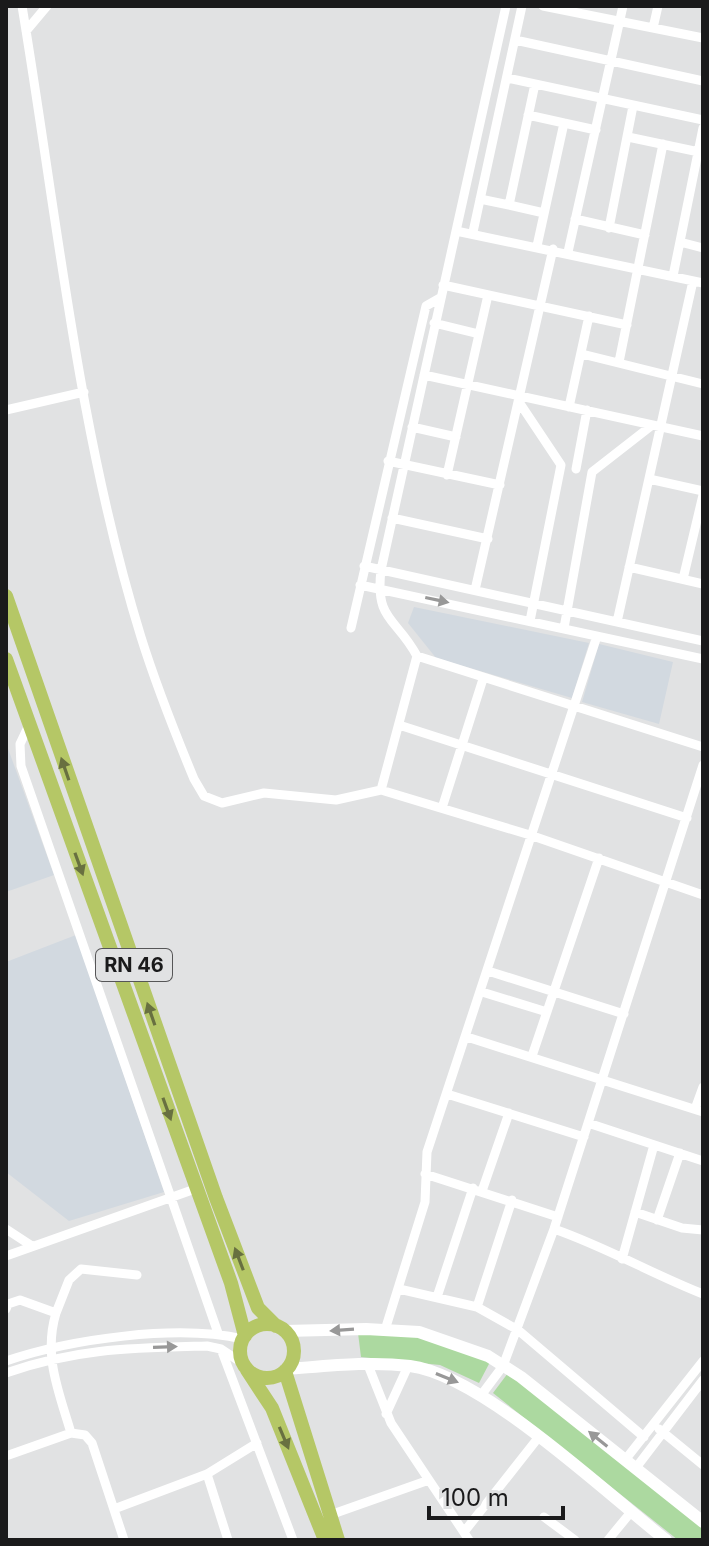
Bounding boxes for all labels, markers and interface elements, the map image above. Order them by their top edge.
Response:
one-way arrow [424,594,449,607]
one-way arrow [58,757,71,781]
one-way arrow [73,852,86,876]
road number: RN 46 [96,949,172,981]
one-way arrow [145,1002,157,1026]
one-way arrow [161,1097,173,1121]
one-way arrow [232,1247,245,1271]
one-way arrow [329,1324,354,1337]
one-way arrow [153,1341,178,1354]
one-way arrow [435,1372,459,1385]
one-way arrow [278,1426,291,1450]
one-way arrow [588,1431,608,1448]
scale bar [429,1470,563,1520]
text: 100 m [441,1483,509,1512]

